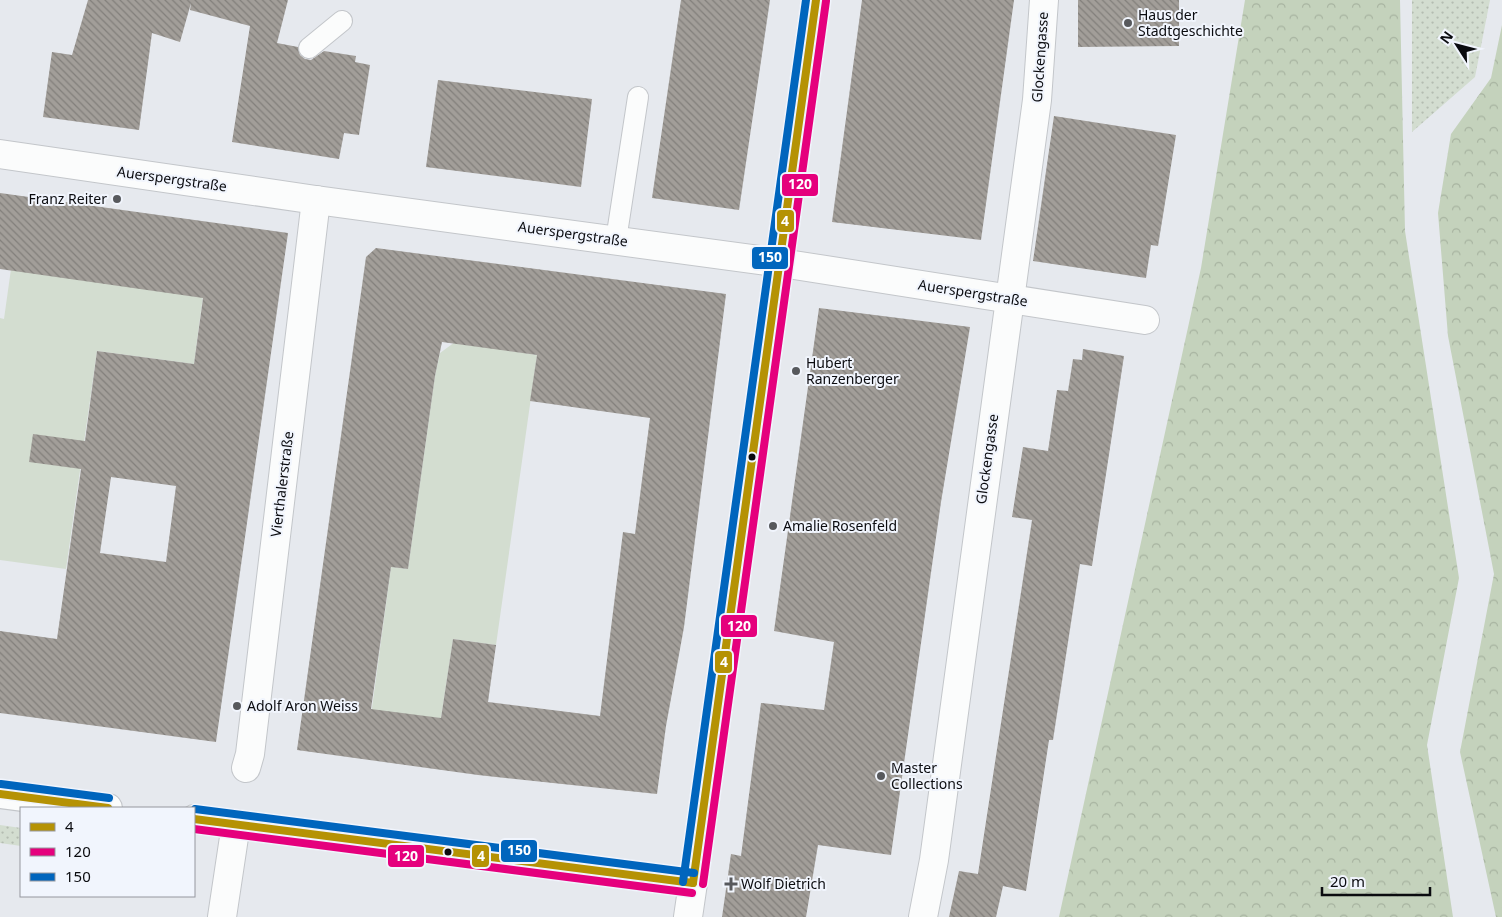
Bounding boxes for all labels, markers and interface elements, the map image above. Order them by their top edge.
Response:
place label: Haus der Stadtgeschichte [1138,5,1243,40]
street label: Glockengasse [1027,11,1052,103]
marker: Haus der Stadtgeschichte [1122,17,1134,29]
north arrow [1432,20,1482,70]
text: N [1435,27,1457,47]
street label: Auerspergstraße [116,161,228,196]
line badge: 120 [781,173,819,197]
text: 120 [788,174,812,193]
place label: Franz Reiter [29,189,107,208]
marker: Franz Reiter [111,193,123,205]
line badge: 4 [776,209,795,233]
text: 4 [781,211,789,230]
street label: Auerspergstraße [517,216,629,251]
line badge: 150 [751,246,789,270]
text: 150 [758,247,782,266]
street label: Auerspergstraße [917,274,1029,311]
place label: Hubert Ranzenberger [806,353,899,388]
marker: Hubert Ranzenberger [790,365,802,377]
street label: Glockengasse [971,413,1002,505]
street label: Vierthalerstraße [266,430,297,538]
unlabelled marker [747,452,757,462]
place label: Amalie Rosenfeld [783,516,897,535]
marker: Amalie Rosenfeld [767,520,779,532]
line badge: 120 [720,614,758,638]
text: 120 [727,616,751,635]
line badge: 4 [714,650,733,674]
text: 4 [720,652,728,671]
place label: Adolf Aron Weiss [247,696,358,715]
marker: Adolf Aron Weiss [231,700,243,712]
place label: Master Collections [891,758,963,793]
marker: Master Collections [875,770,887,782]
legend [20,807,195,897]
text: 4 [65,816,74,836]
line badge: 150 [500,839,538,863]
text: 150 [507,840,531,859]
text: 120 [65,841,91,861]
line badge: 120 [387,844,425,868]
line badge: 4 [471,844,490,868]
text: 120 [394,846,418,865]
text: 4 [477,846,485,865]
unlabelled marker [443,847,453,857]
scale bar [1322,864,1430,896]
text: 150 [65,866,91,886]
text: 20 m [1330,871,1365,891]
place label: Wolf Dietrich [741,874,826,893]
marker: Wolf Dietrich [725,878,737,890]

